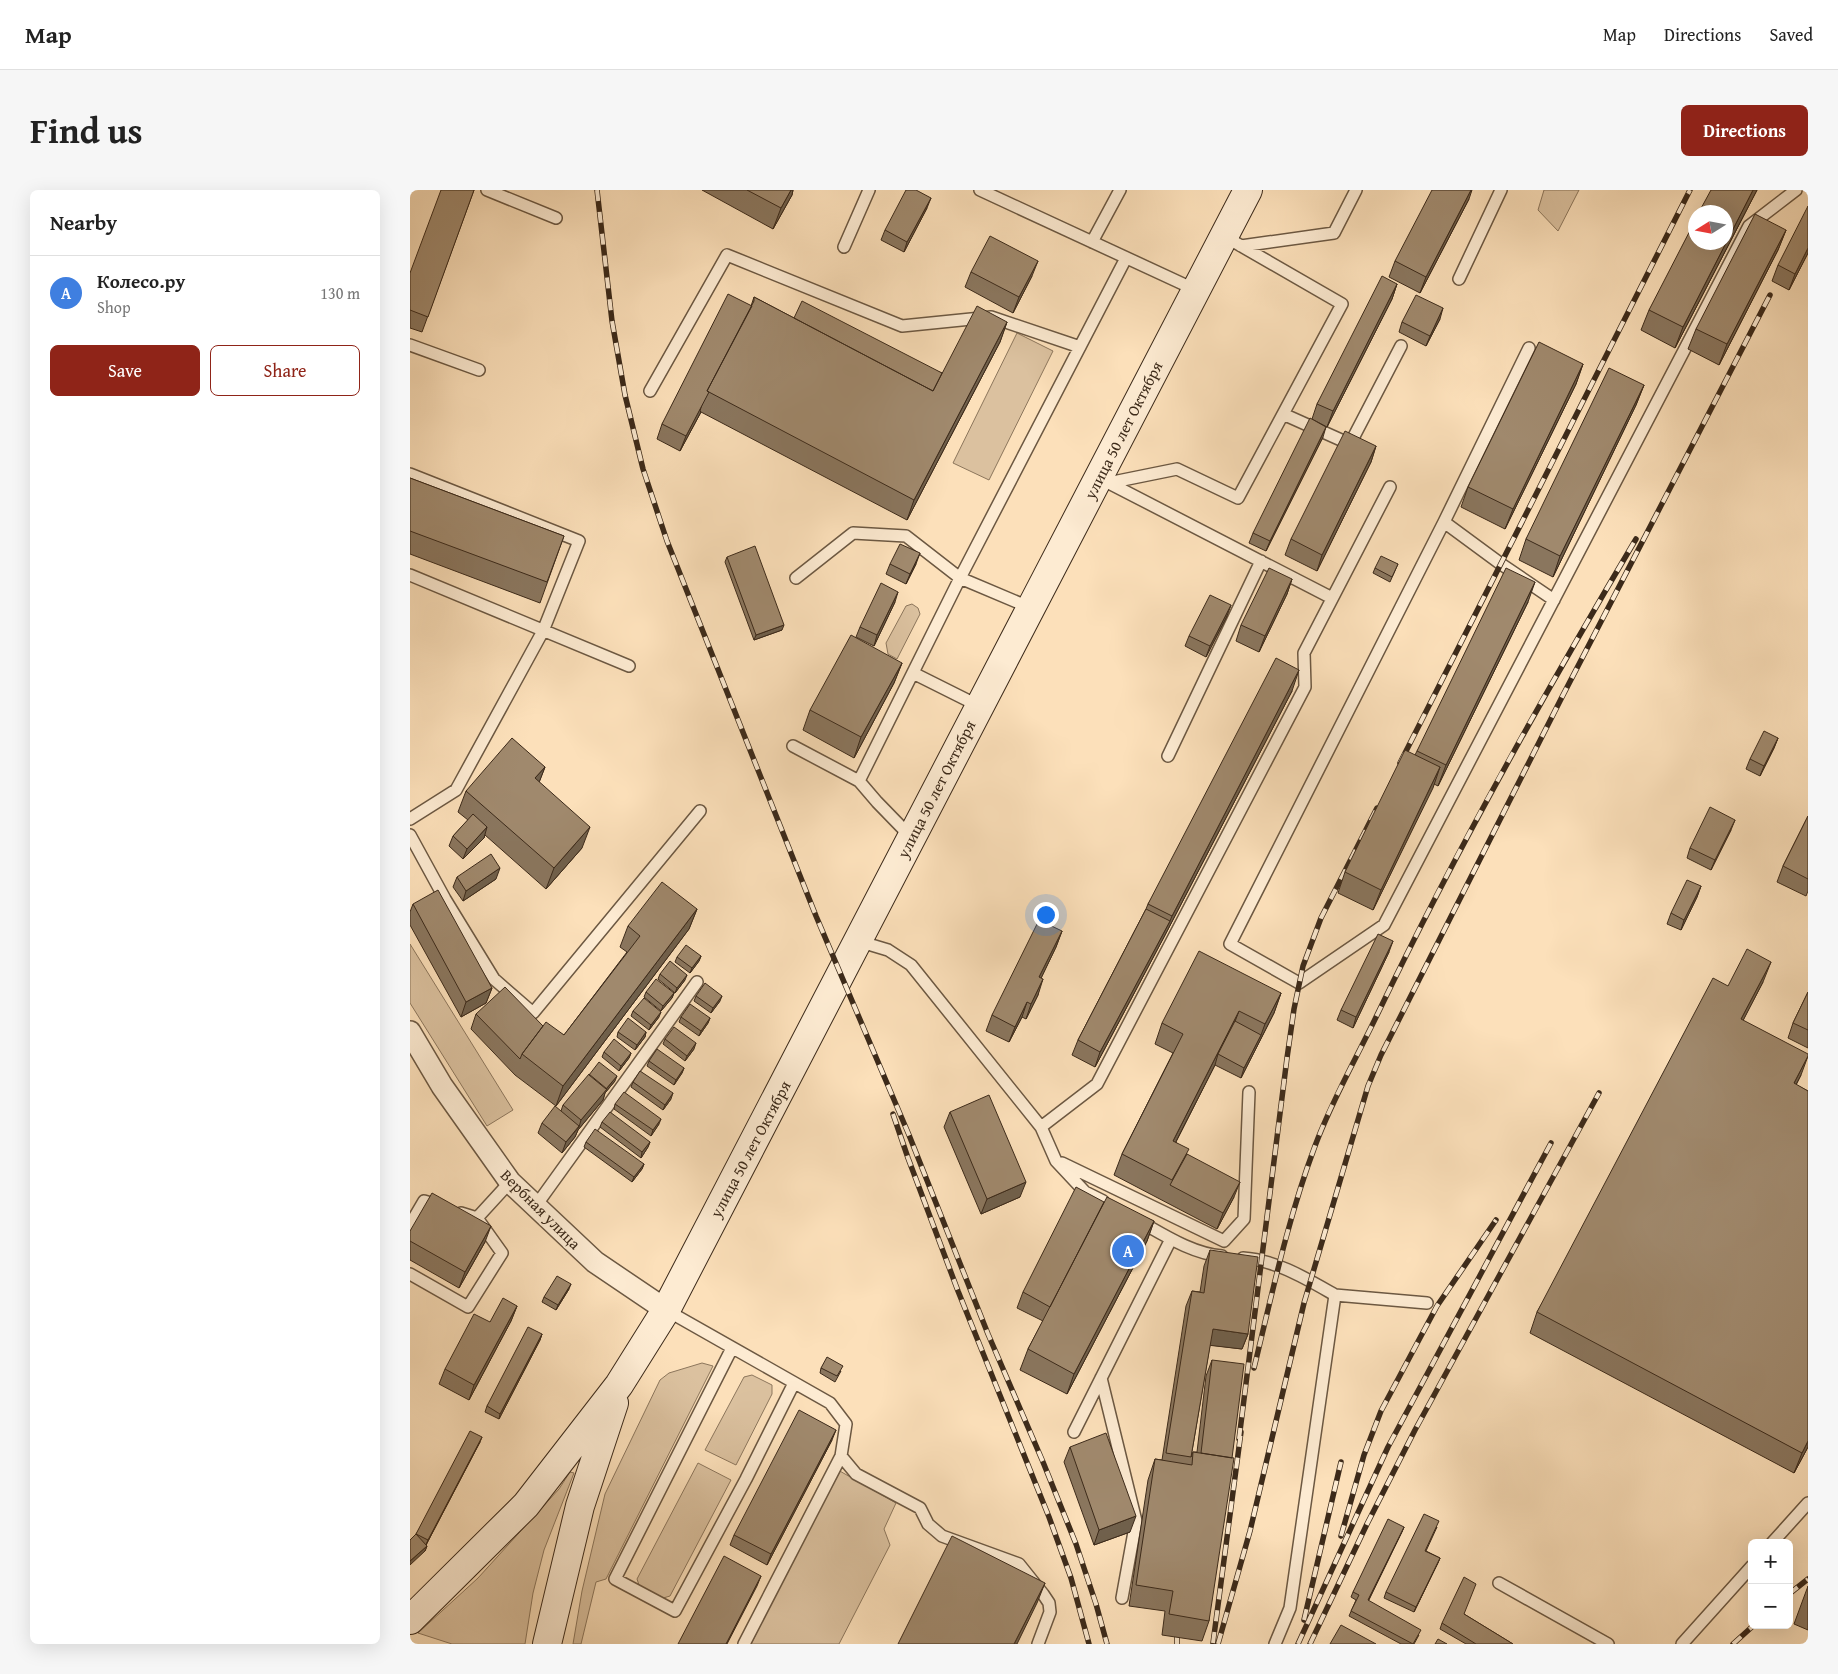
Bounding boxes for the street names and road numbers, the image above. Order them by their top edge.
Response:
street label: улица 50 лет Октября [1077,357,1168,504]
street label: улица 50 лет Октября [890,716,981,863]
street label: улица 50 лет Октября [703,1076,796,1223]
street label: Вербная улица [495,1163,587,1255]

